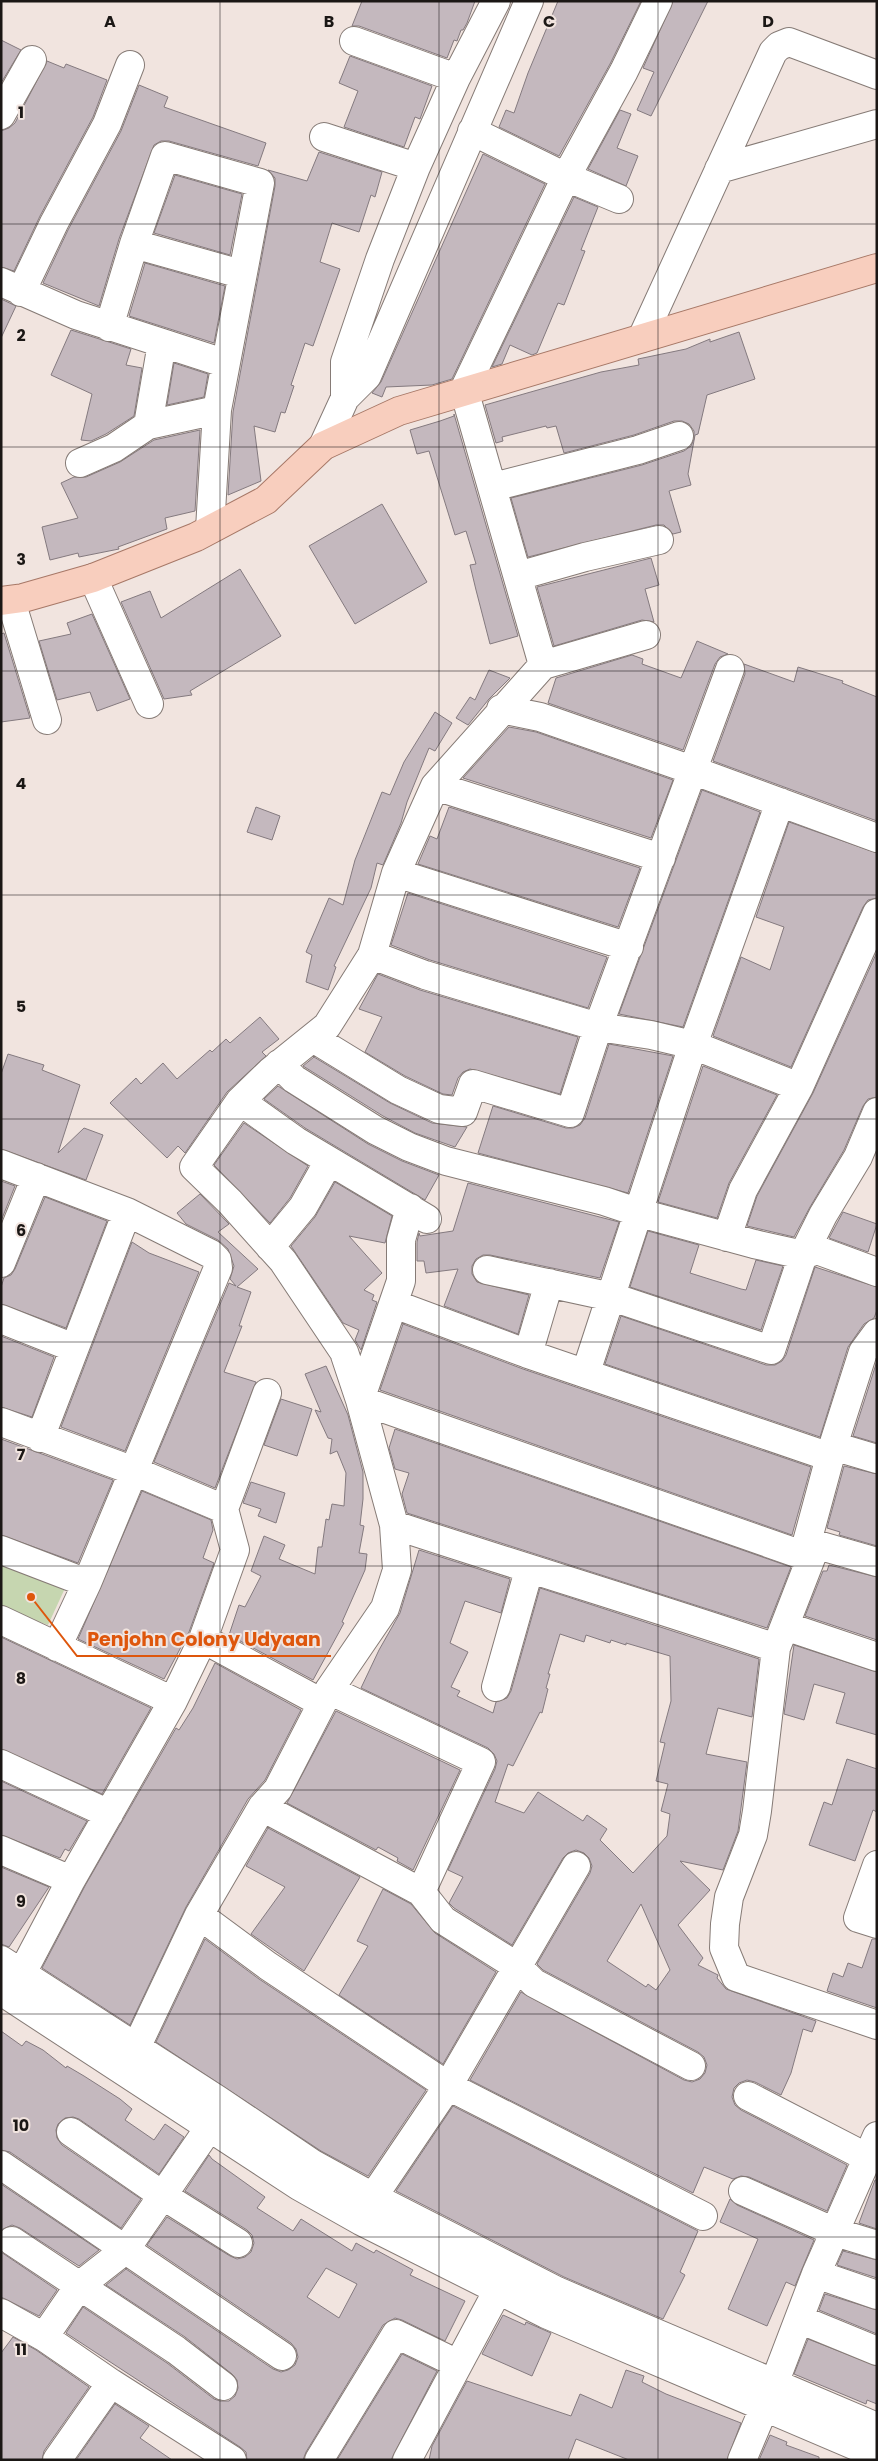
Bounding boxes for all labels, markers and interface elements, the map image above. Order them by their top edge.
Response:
text: A [104,10,116,33]
text: B [324,10,334,33]
text: C [543,10,555,33]
text: D [762,10,774,33]
text: 1 [18,101,24,124]
text: 2 [16,324,26,347]
text: 3 [16,548,26,571]
text: 4 [16,772,27,795]
text: 5 [16,995,26,1018]
text: 6 [16,1219,26,1242]
text: 7 [17,1443,26,1466]
callout: Penjohn Colony Udyaan [77,1622,331,1656]
text: Penjohn Colony Udyaan [87,1626,321,1653]
text: 8 [16,1667,26,1690]
text: 9 [16,1890,26,1913]
text: 10 [13,2114,29,2137]
text: 11 [15,2338,27,2361]

